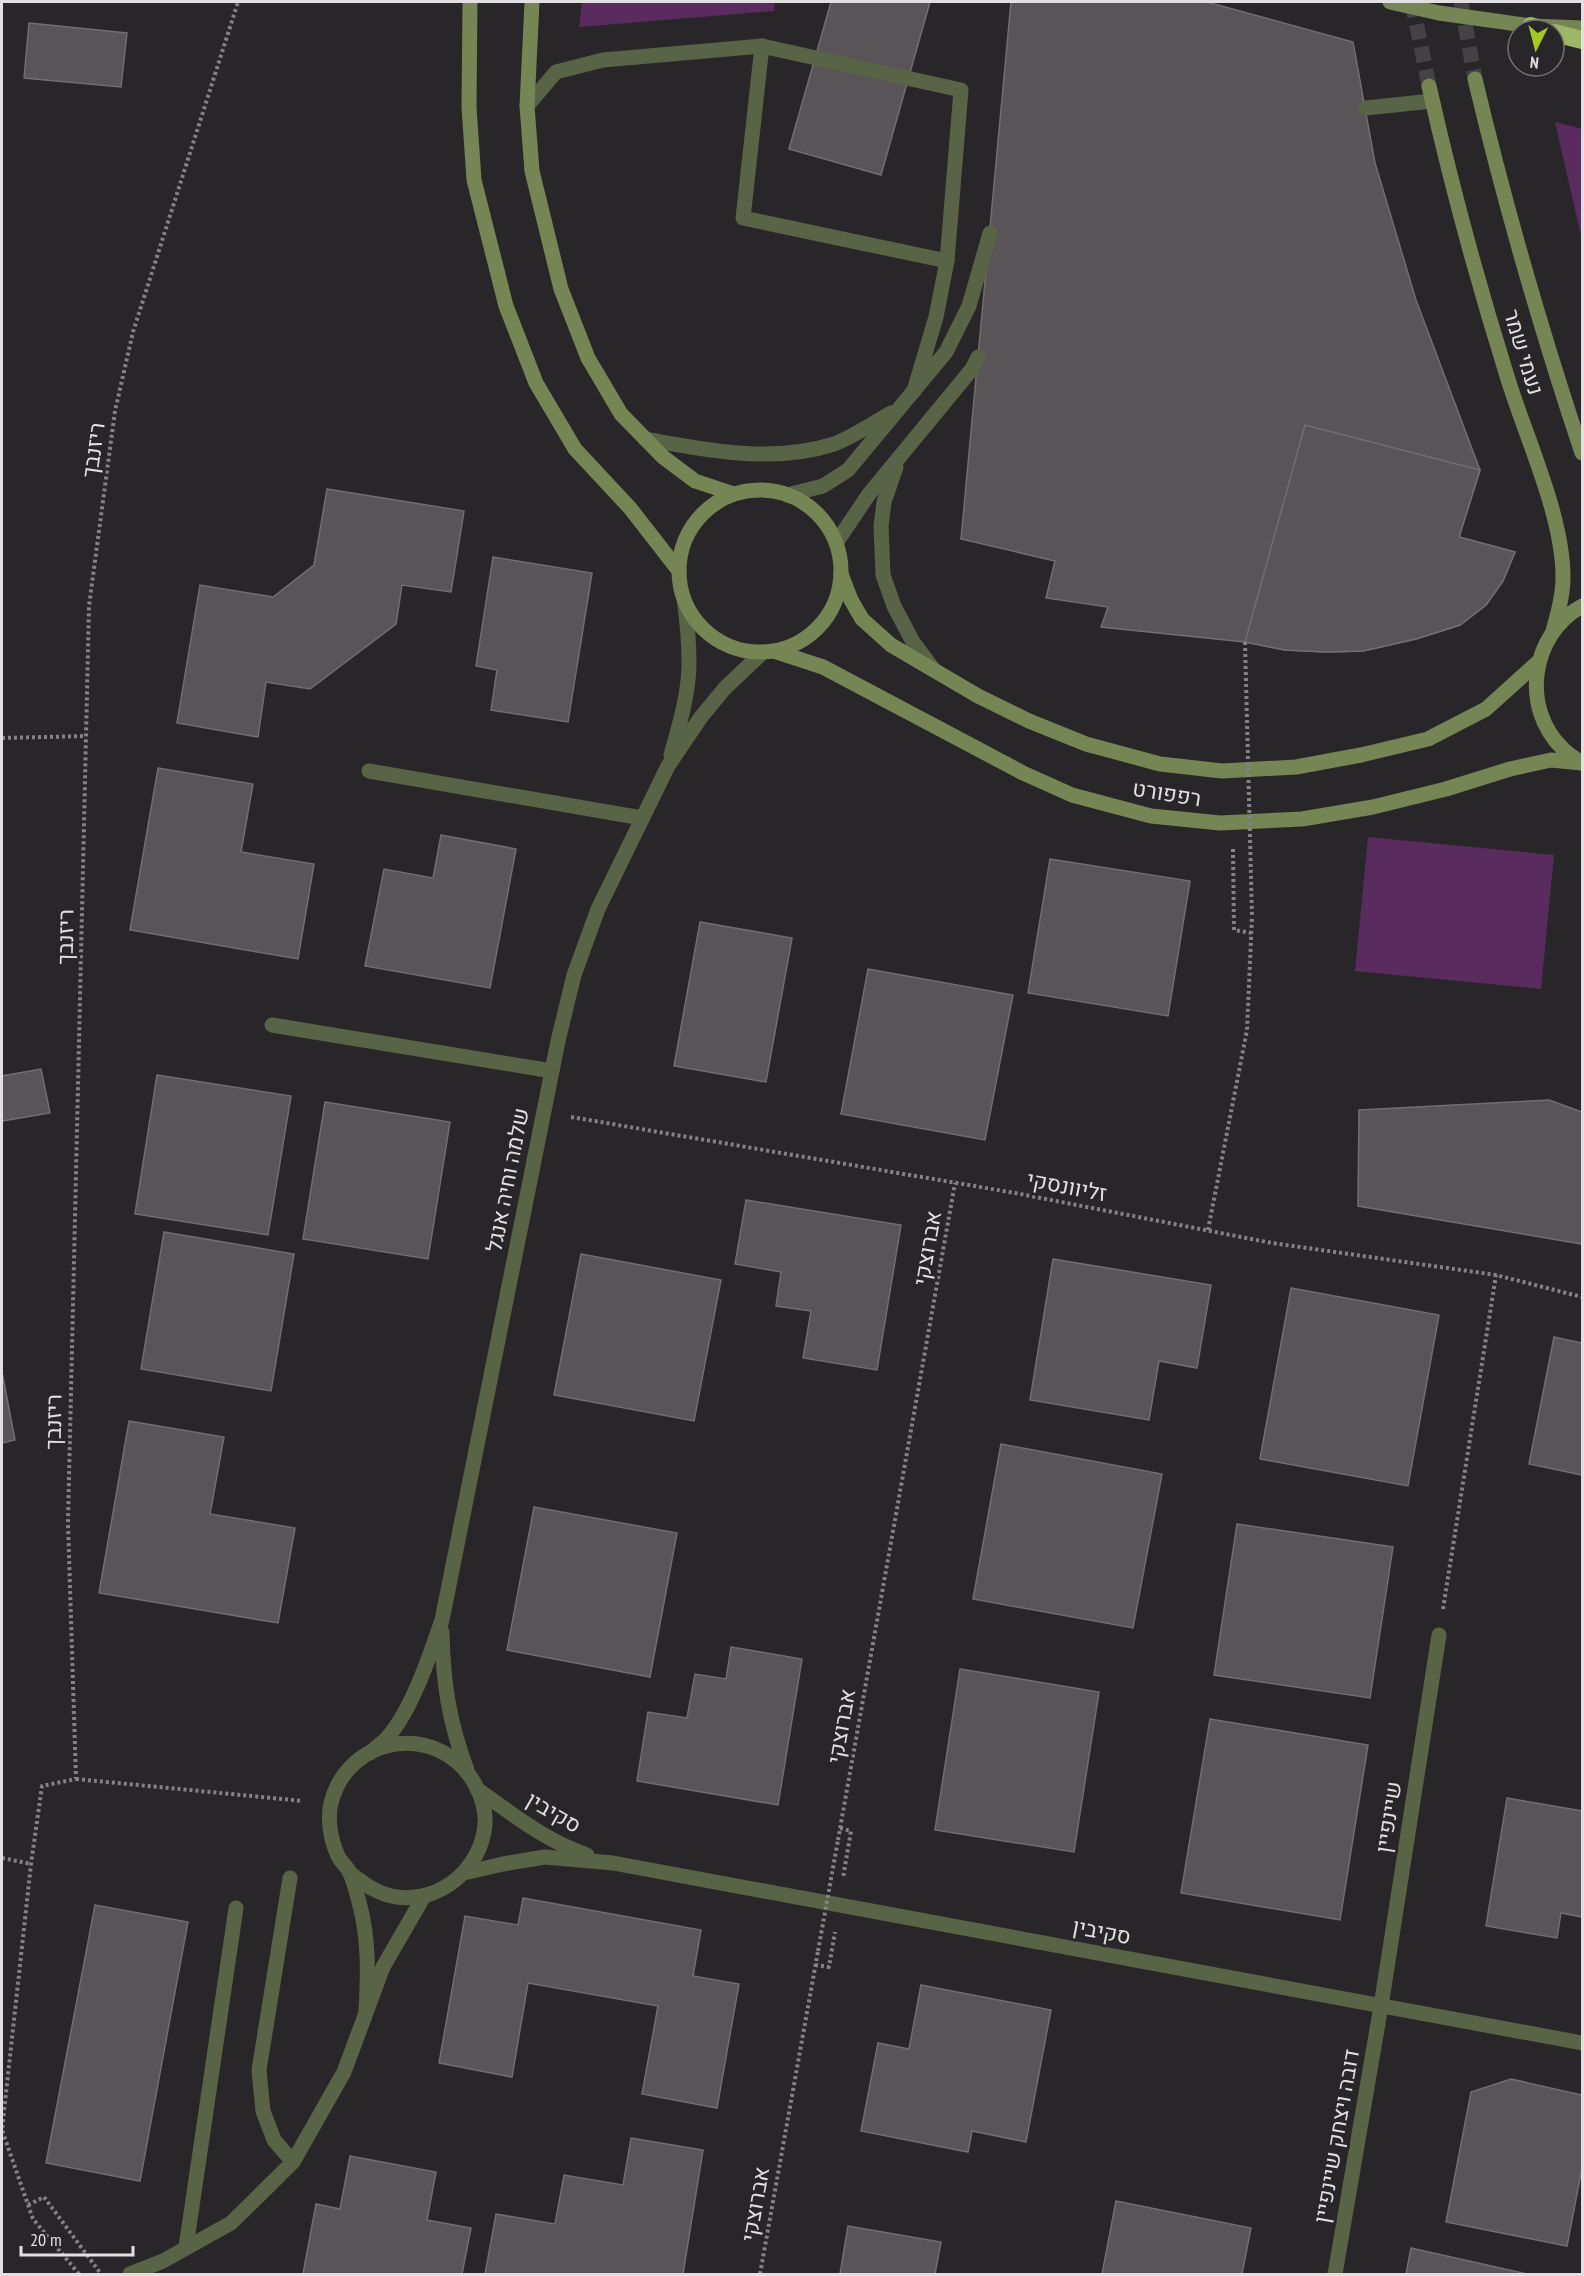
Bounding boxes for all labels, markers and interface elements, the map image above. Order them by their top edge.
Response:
north arrow [1506,18,1566,78]
text: N [1529,53,1540,73]
street label: נעמי שמר [1498,306,1550,398]
street label: ריזנבך [75,420,111,480]
street label: רפפורט [1131,774,1203,812]
street label: ריזנבך [51,909,79,965]
street label: שלמה וחיה אנגל [479,1106,535,1254]
street label: זליוונסקי [1025,1165,1109,1207]
street label: אברוצקי [907,1208,947,1288]
street label: ריזנבך [39,1394,67,1450]
street label: אברוצקי [821,1686,861,1766]
street label: שיינפיין [1369,1779,1407,1855]
street label: סקיבין [521,1785,587,1839]
street label: סקיבין [1070,1912,1134,1950]
street label: דובה ויצחק שיינפיין [1307,2047,1365,2225]
street label: אברוצקי [735,2164,775,2244]
scale bar [21,2219,134,2257]
text: 20 m [30,2228,62,2251]

